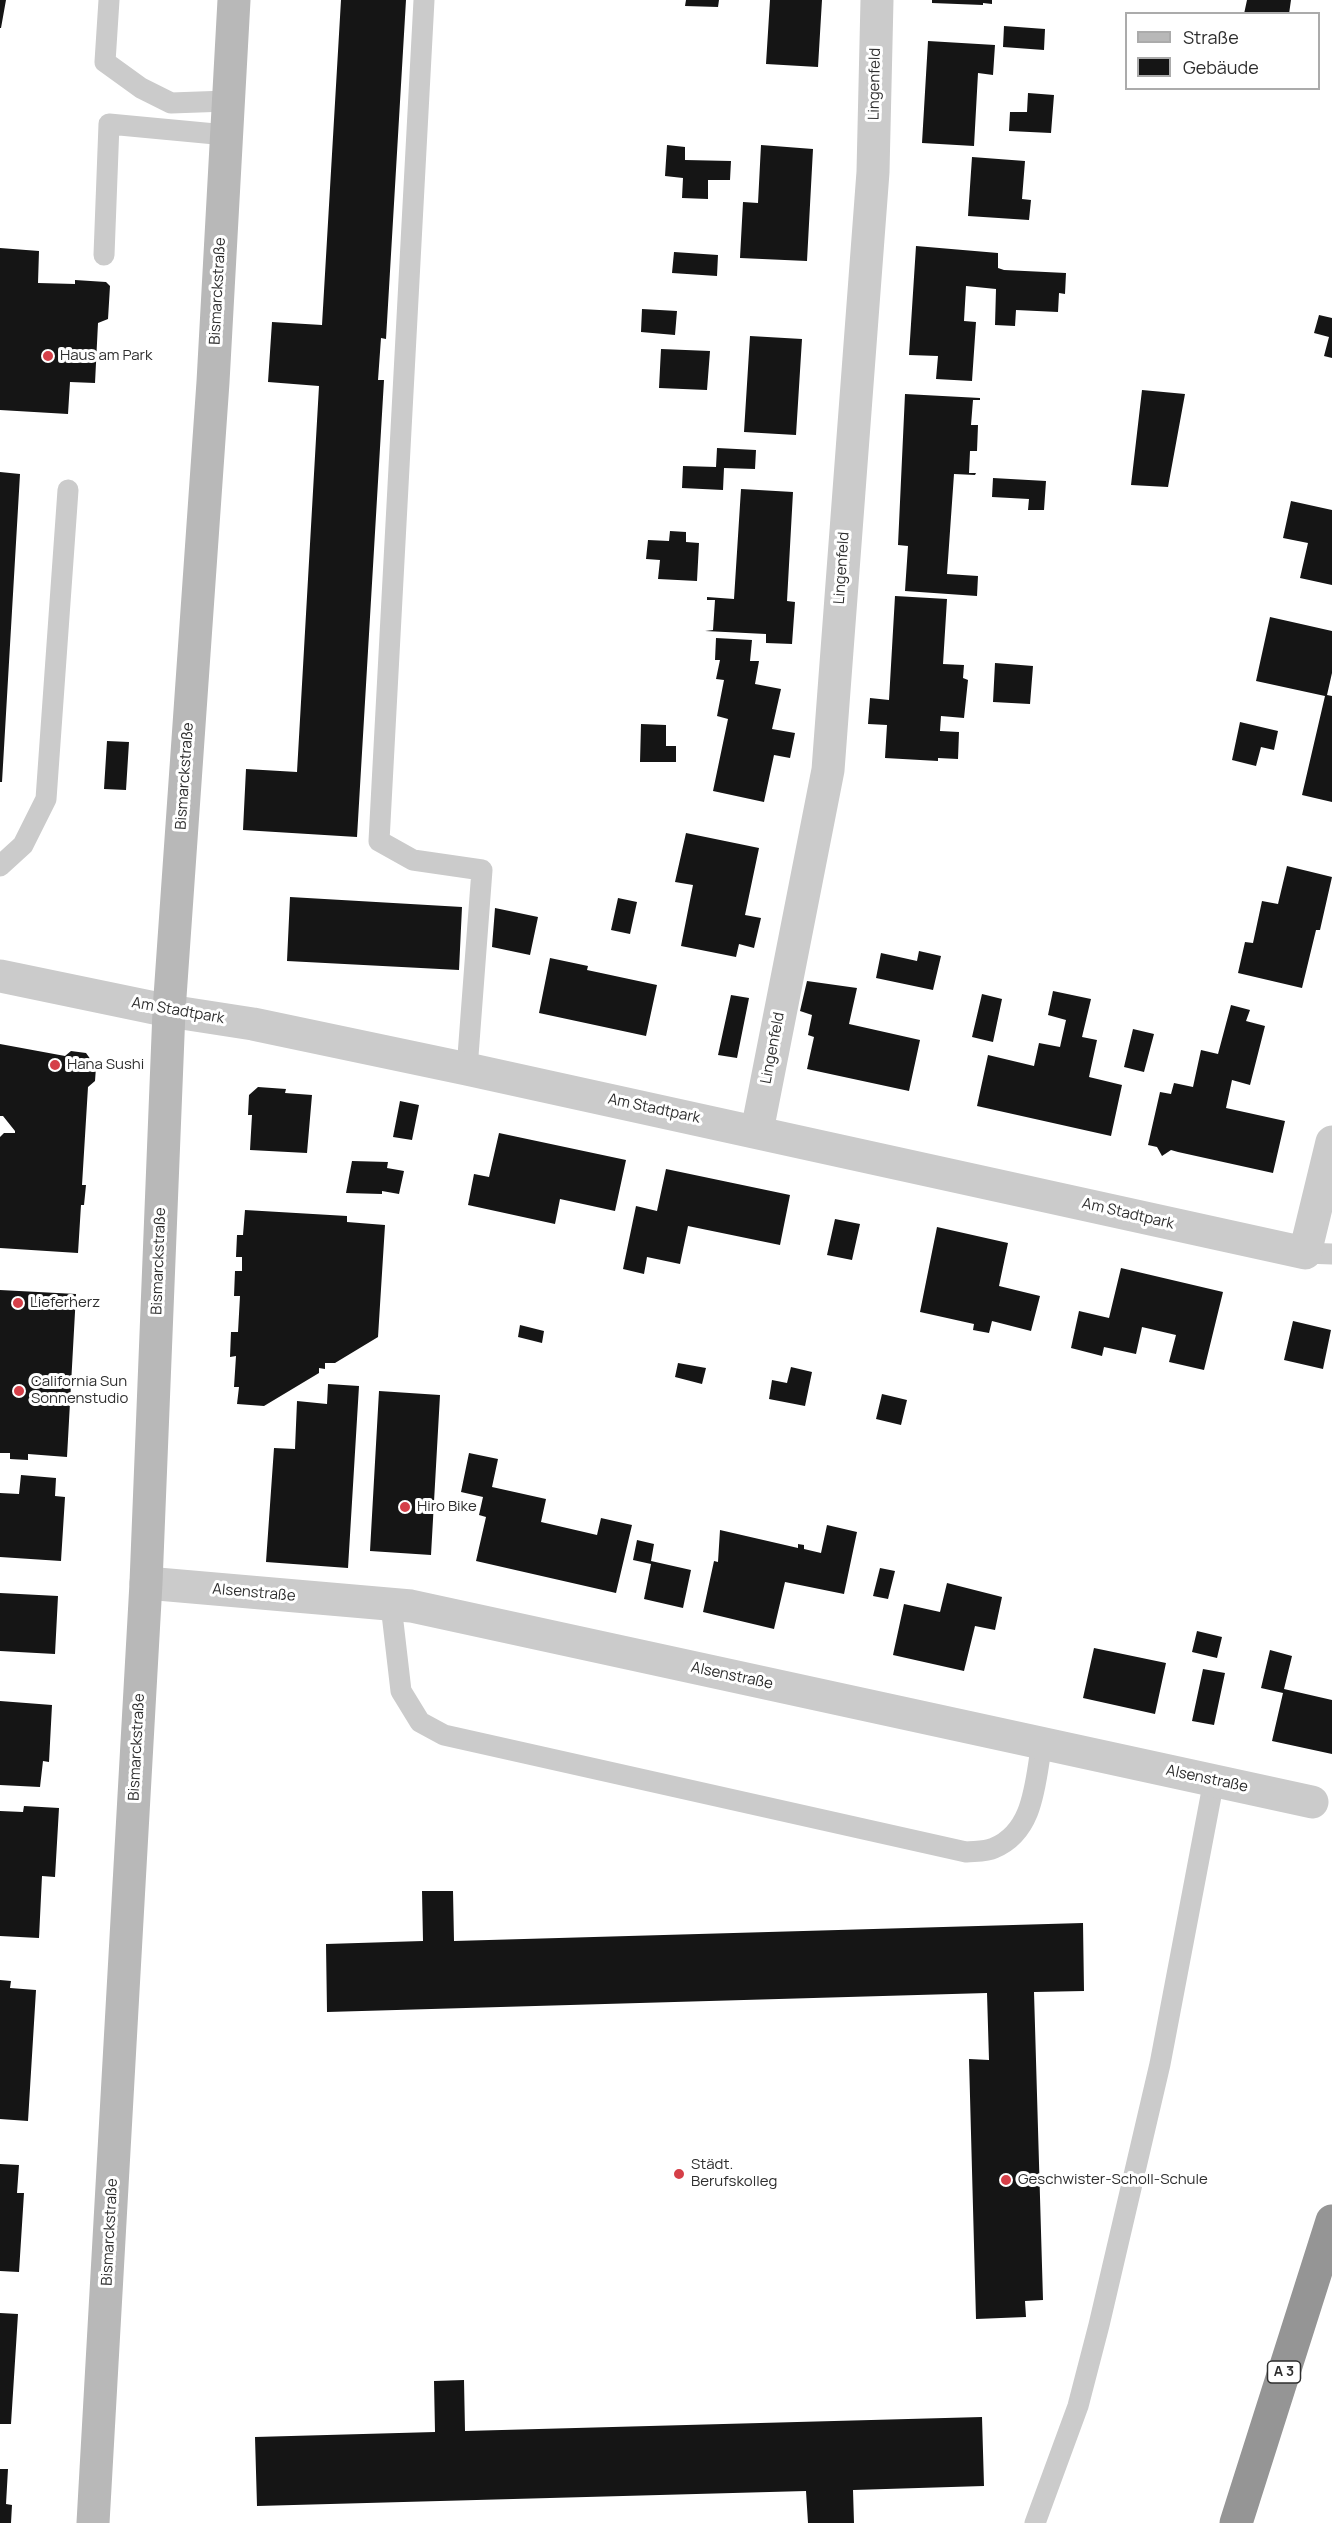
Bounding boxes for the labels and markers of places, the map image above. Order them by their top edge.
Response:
place label: Haus am Park [60,347,152,365]
marker: Haus am Park [41,349,55,363]
place label: Hana Sushi [67,1056,144,1074]
marker: Hana Sushi [48,1058,62,1072]
place label: Lieferherz [30,1294,100,1312]
marker: Lieferherz [11,1296,25,1310]
place label: California Sun Sonnenstudio [31,1373,128,1408]
marker: California Sun Sonnenstudio [12,1384,26,1398]
place label: Hiro Bike [417,1498,477,1516]
marker: Hiro Bike [398,1500,412,1514]
place label: Städt. Berufskolleg [691,2156,777,2191]
marker: Städt. Berufskolleg [672,2167,686,2181]
place label: Geschwister-Scholl-Schule [1018,2171,1208,2189]
marker: Geschwister-Scholl-Schule [999,2173,1013,2187]

